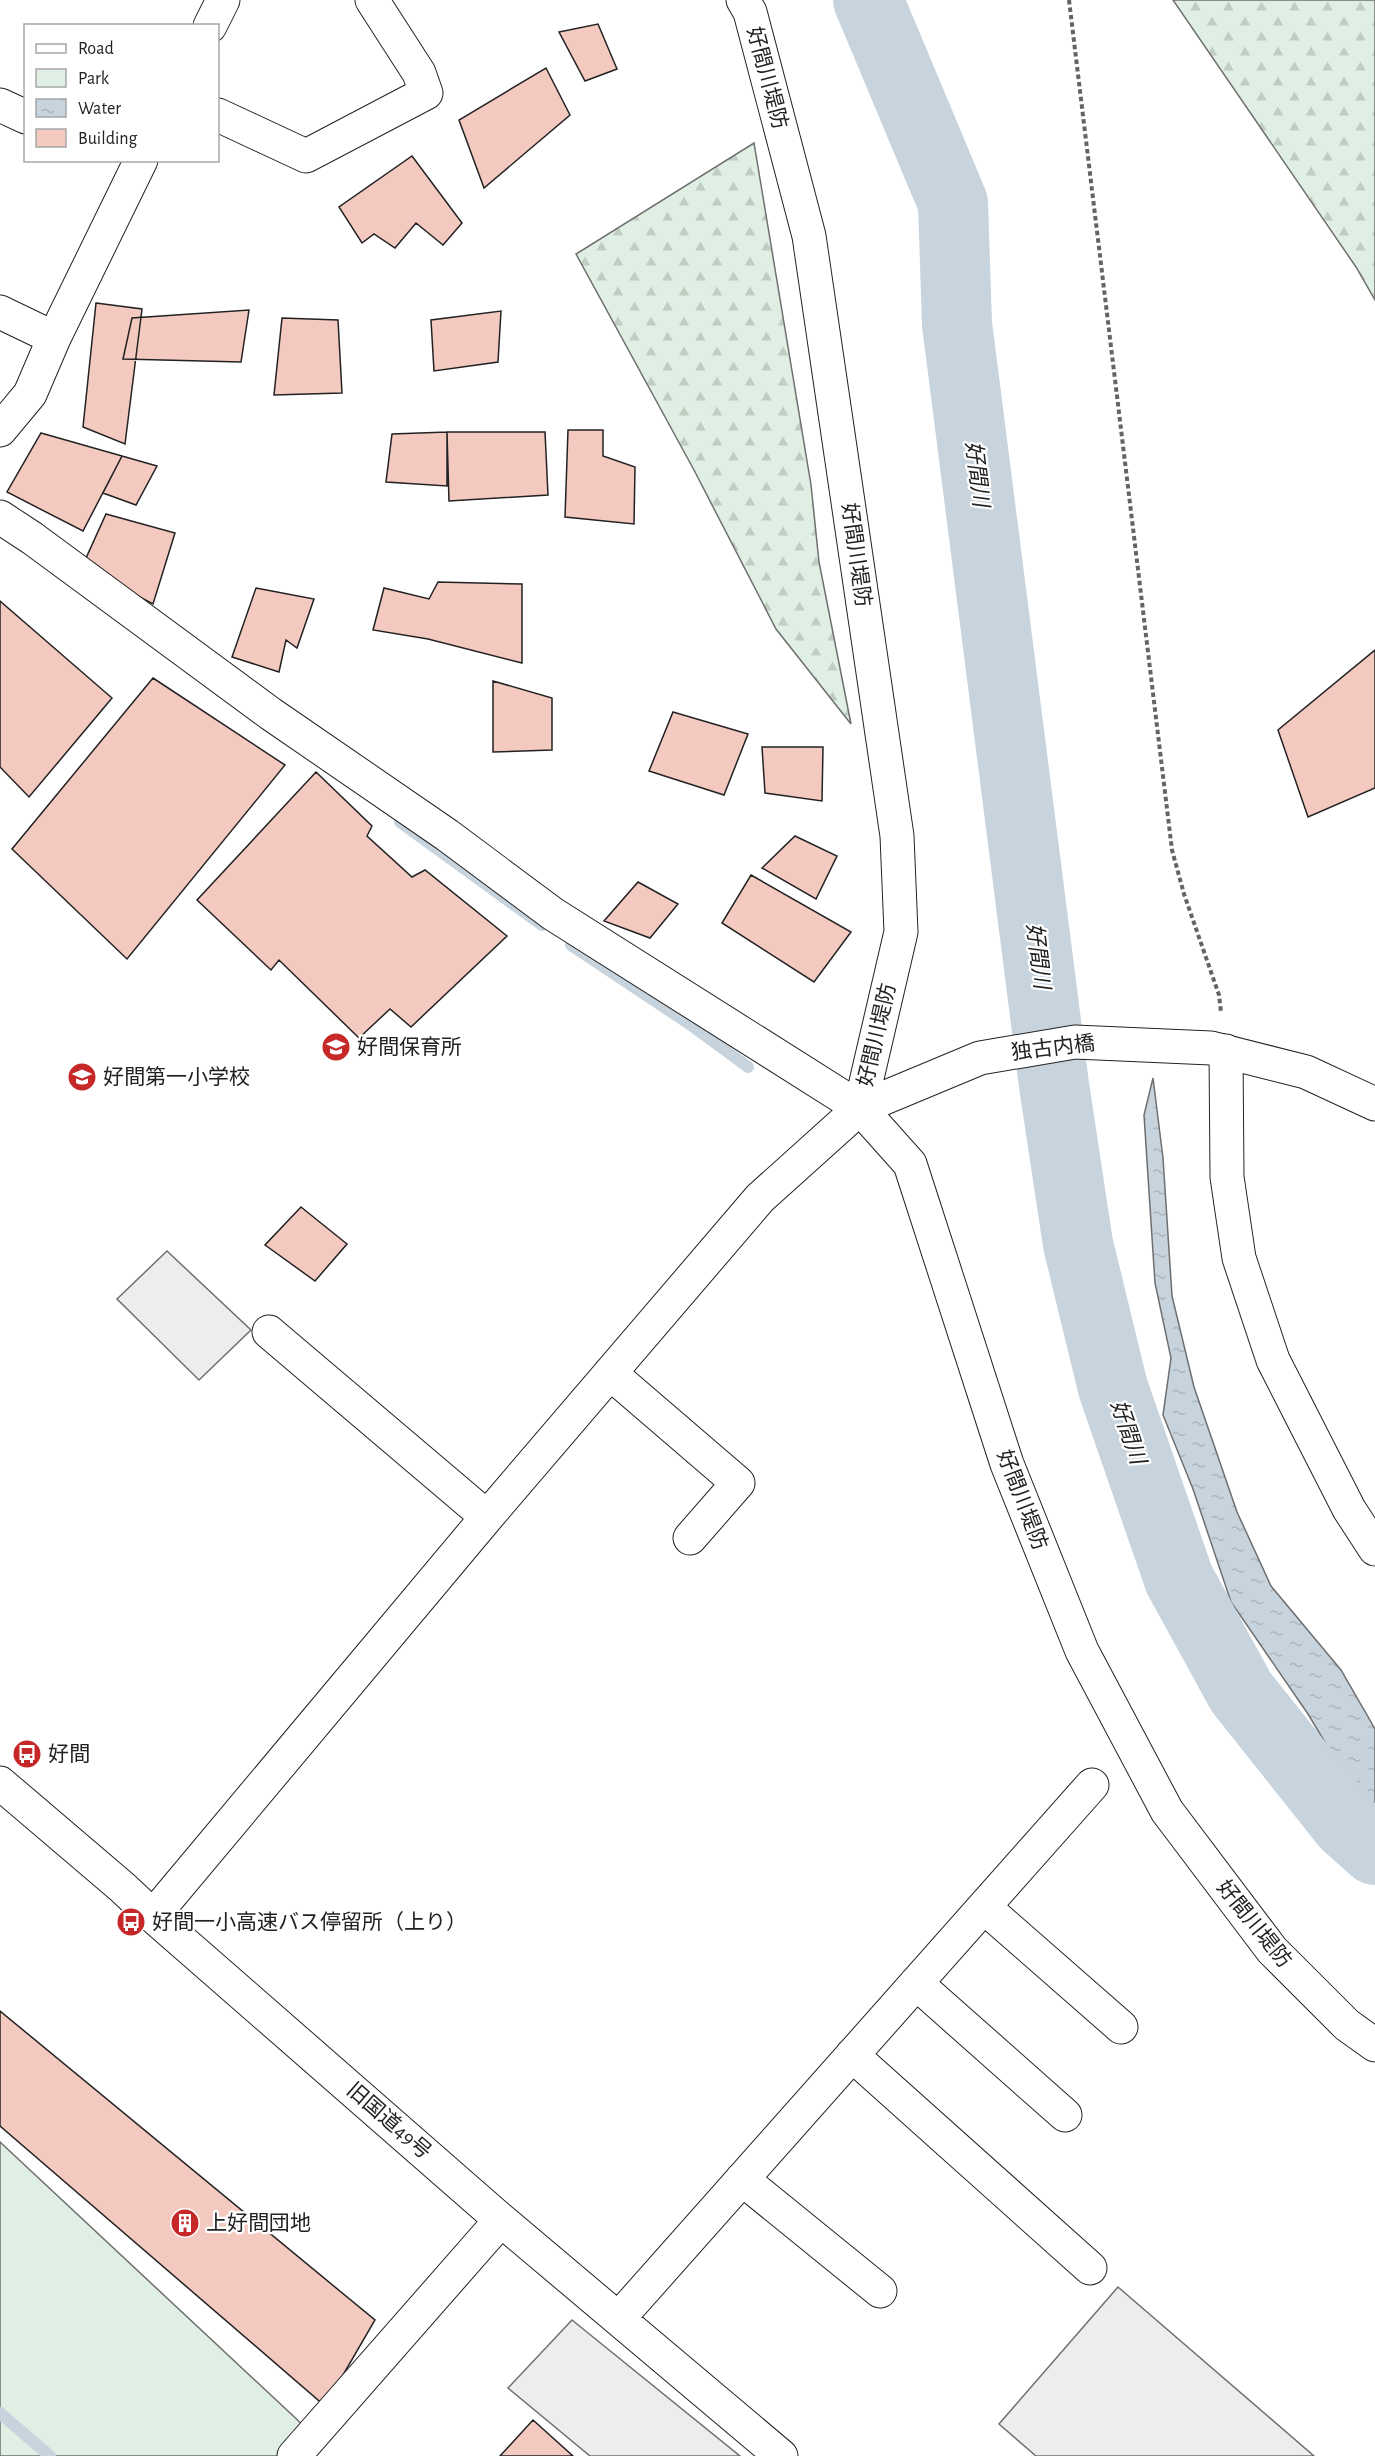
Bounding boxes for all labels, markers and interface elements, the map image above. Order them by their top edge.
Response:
legend [24,24,219,162]
street label: 好間川堤防 [743,24,792,131]
text: Road [78,40,114,58]
text: Park [78,70,110,88]
text: Water [78,100,121,118]
text: Building [78,130,138,148]
water label: 好間川 [962,440,993,510]
street label: 好間川堤防 [838,501,875,608]
water label: 好間川 [1023,922,1054,992]
street label: 好間川堤防 [854,981,899,1089]
school or university icon: 好間保育所 [320,1031,352,1063]
street label: 独古内橋 [1010,1031,1096,1064]
place label: 好間保育所 [357,1036,462,1058]
school or university icon: 好間第一小学校 [66,1061,98,1093]
place label: 好間第一小学校 [103,1066,250,1088]
water label: 好間川 [1107,1397,1151,1469]
street label: 好間川堤防 [993,1447,1052,1553]
bus stop icon: 好間 [11,1738,43,1770]
place label: 好間 [48,1743,90,1765]
street label: 好間川堤防 [1213,1876,1296,1971]
bus stop icon: 好間一小高速バス停留所（上り） [115,1906,147,1938]
place label: 好間一小高速バス停留所（上り） [152,1911,467,1933]
street label: 旧国道49号 [343,2078,436,2163]
building icon: 上好間団地 [169,2207,201,2239]
place label: 上好間団地 [206,2212,311,2234]

